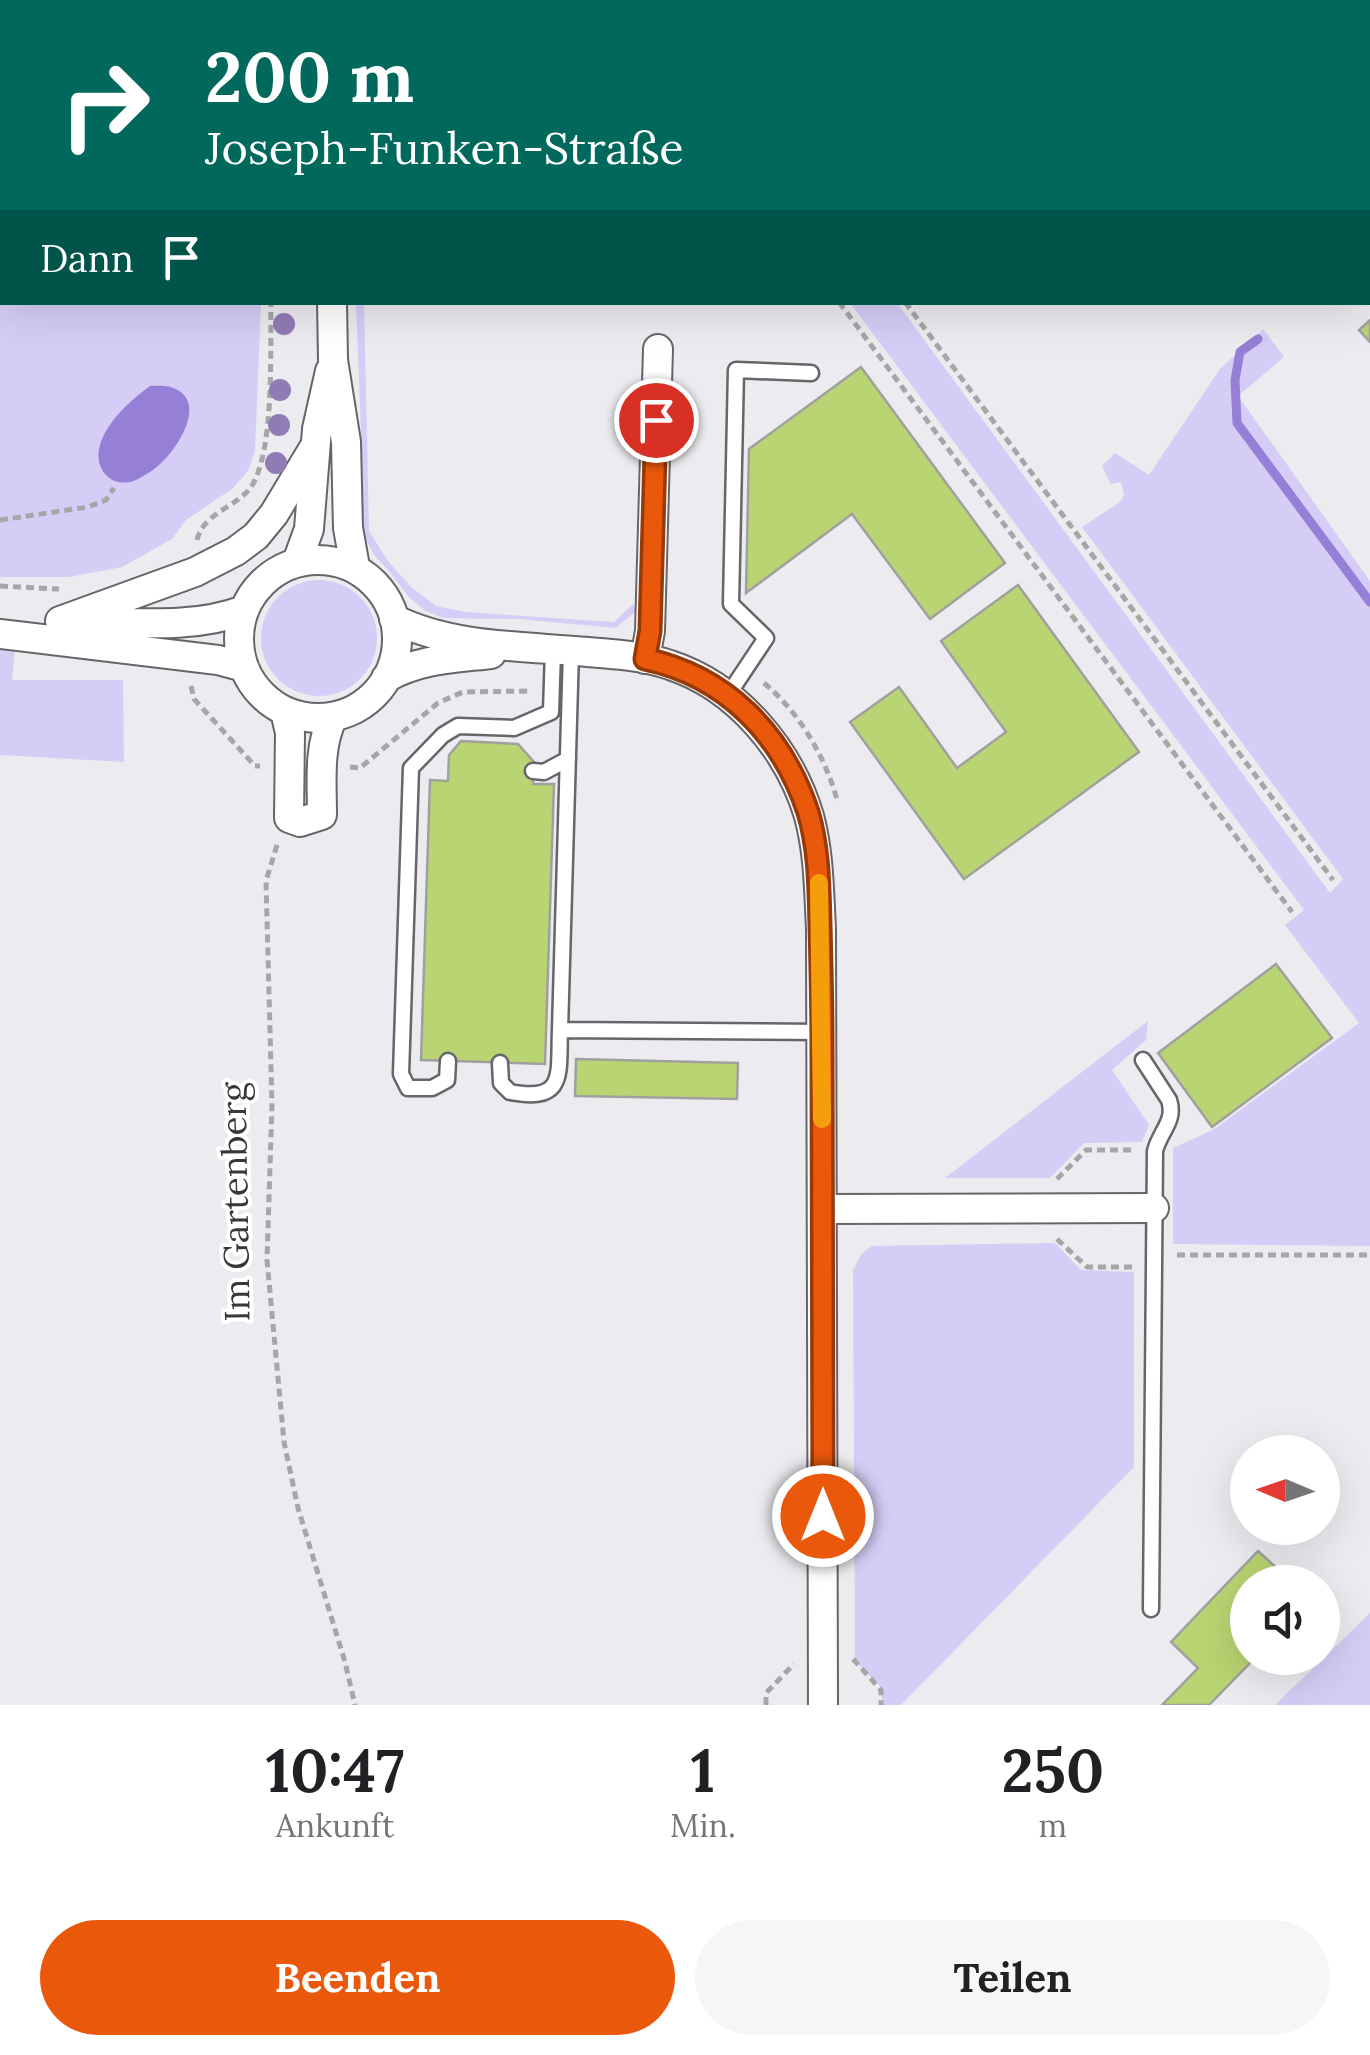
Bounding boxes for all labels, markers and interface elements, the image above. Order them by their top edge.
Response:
text: 200 m [205,32,414,121]
icon: right [40,40,170,170]
text: Joseph-Funken-Straße [205,119,684,176]
icon: arrive [154,230,209,285]
text: Dann [40,234,134,282]
pin [614,378,699,463]
icon: arrive [629,393,684,448]
street label: Im Gartenberg [210,1081,260,1322]
north arrow [1230,1435,1340,1545]
map controls [1230,1435,1340,1675]
position arrow [771,1464,875,1568]
button: sound [1230,1565,1340,1675]
text: 10:47 [266,1732,404,1808]
text: 1 [691,1732,715,1808]
text: 250 [1002,1732,1104,1808]
text: Ankunft [276,1805,394,1846]
text: Min. [670,1805,736,1846]
text: m [1039,1805,1067,1846]
button: Beenden [40,1920,675,2035]
button: Teilen [695,1920,1330,2035]

